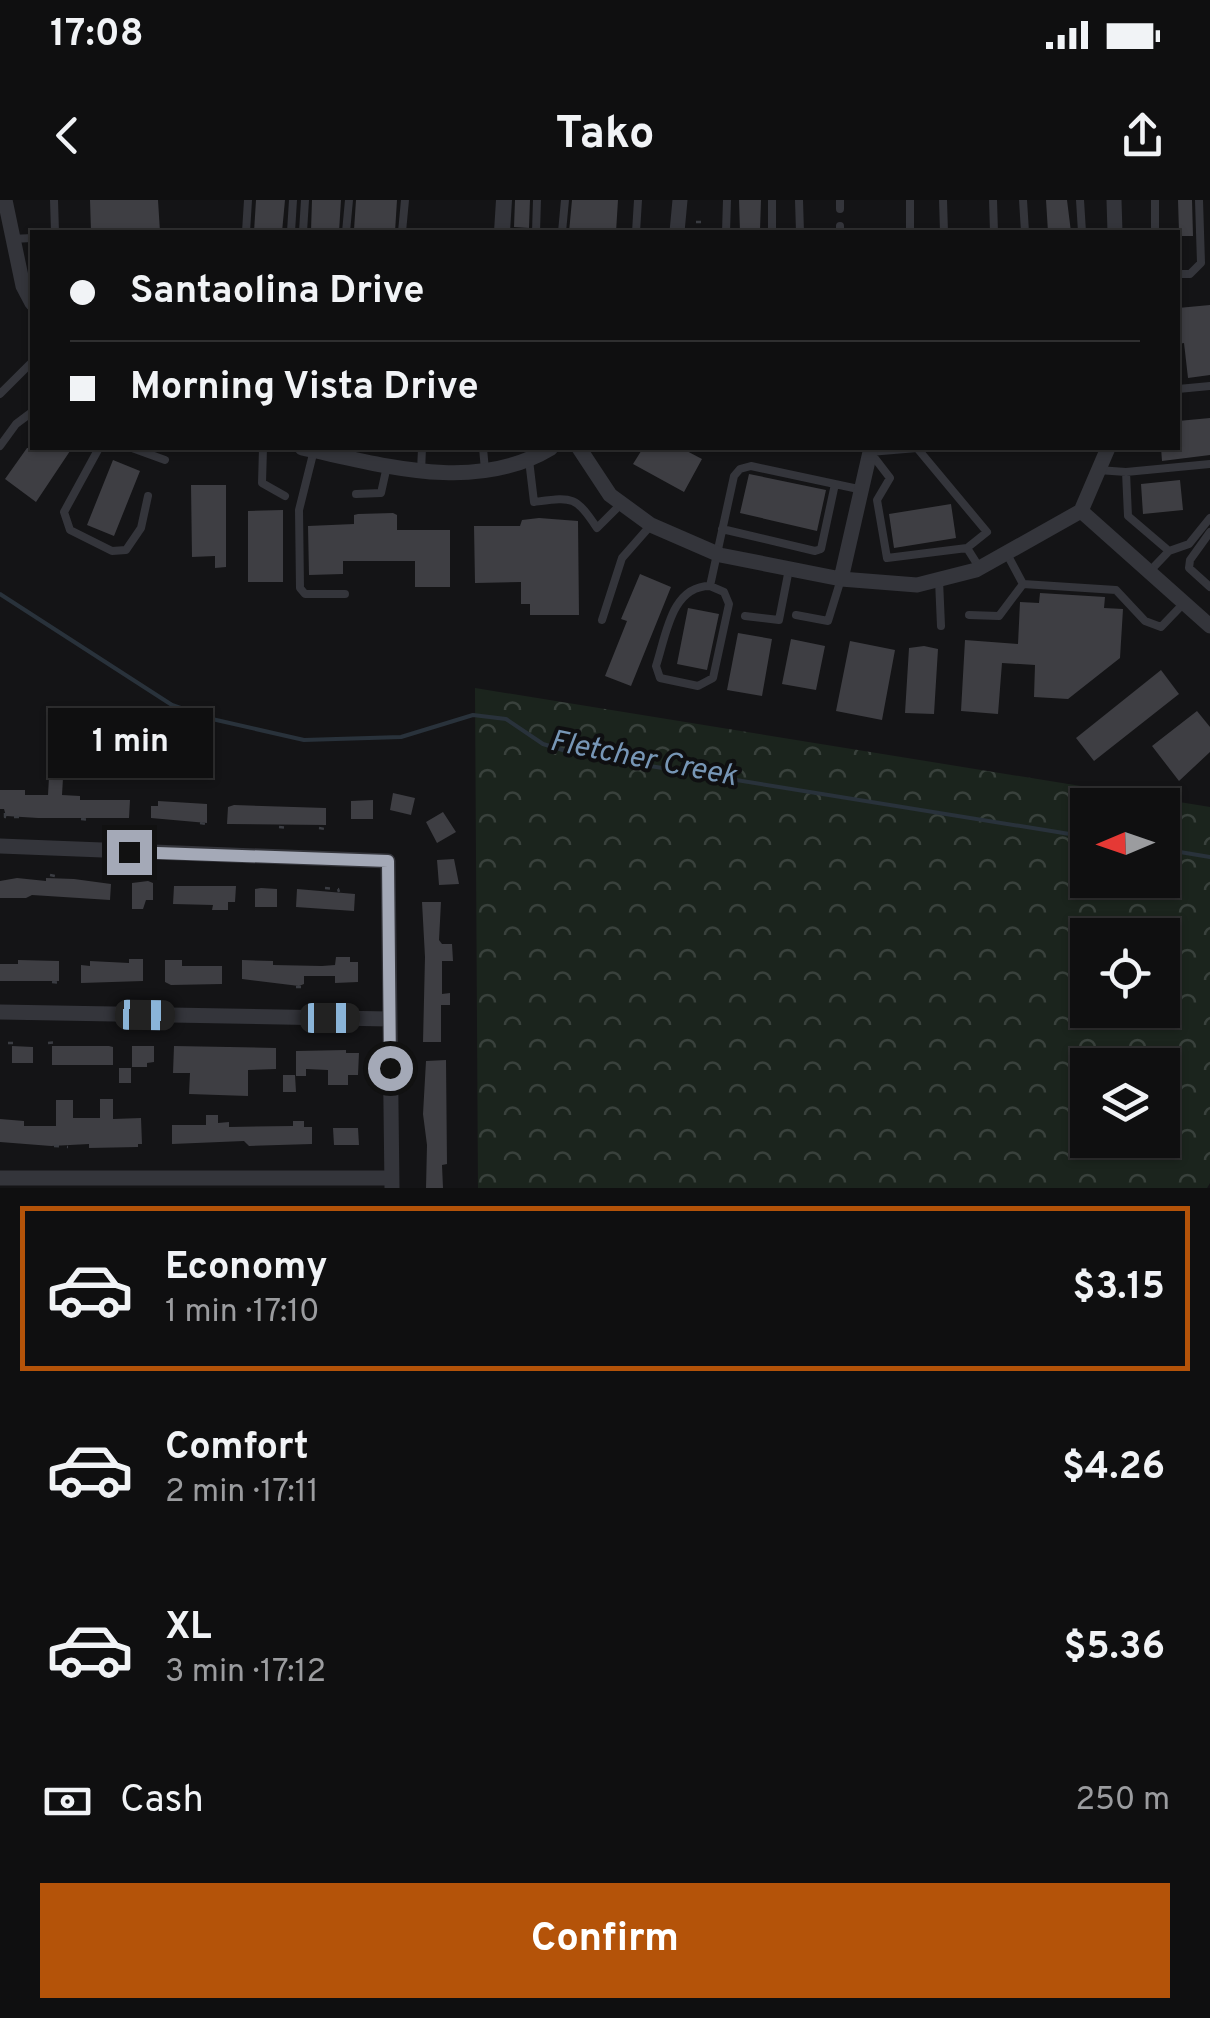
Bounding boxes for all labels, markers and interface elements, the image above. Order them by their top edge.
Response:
text: 17:08 [50,11,144,60]
text: Tako [556,107,654,164]
icon: back [40,108,95,163]
icon: share [1115,108,1170,163]
text: Santaolina Drive [130,268,425,317]
text: Morning Vista Drive [130,364,479,413]
callout: 1 min [46,707,212,777]
text: 1 min [92,723,169,763]
water label: Fletcher Creek [546,724,740,796]
north arrow [1070,788,1180,898]
map controls [1070,788,1180,1158]
route end [107,830,152,875]
button: locate [1070,918,1180,1028]
car [115,999,175,1031]
car [300,1003,360,1033]
route start [368,1046,413,1091]
button: layers [1070,1048,1180,1158]
icon: car [45,1244,135,1334]
text: Economy [165,1244,327,1293]
text: $3.15 [1073,1264,1165,1313]
text: 1 min · 17:10 [165,1293,320,1333]
icon: car [45,1424,135,1514]
text: Comfort [165,1424,309,1473]
text: $4.26 [1062,1444,1165,1493]
text: 2 min · 17:11 [165,1473,319,1513]
icon: car [45,1604,135,1694]
text: XL [165,1604,212,1653]
text: $5.36 [1063,1624,1165,1673]
text: 3 min · 17:12 [165,1653,326,1693]
icon: cash [40,1774,95,1829]
text: Cash [120,1777,204,1826]
text: 250 m [1075,1781,1170,1821]
button: Confirm [40,1883,1170,1998]

